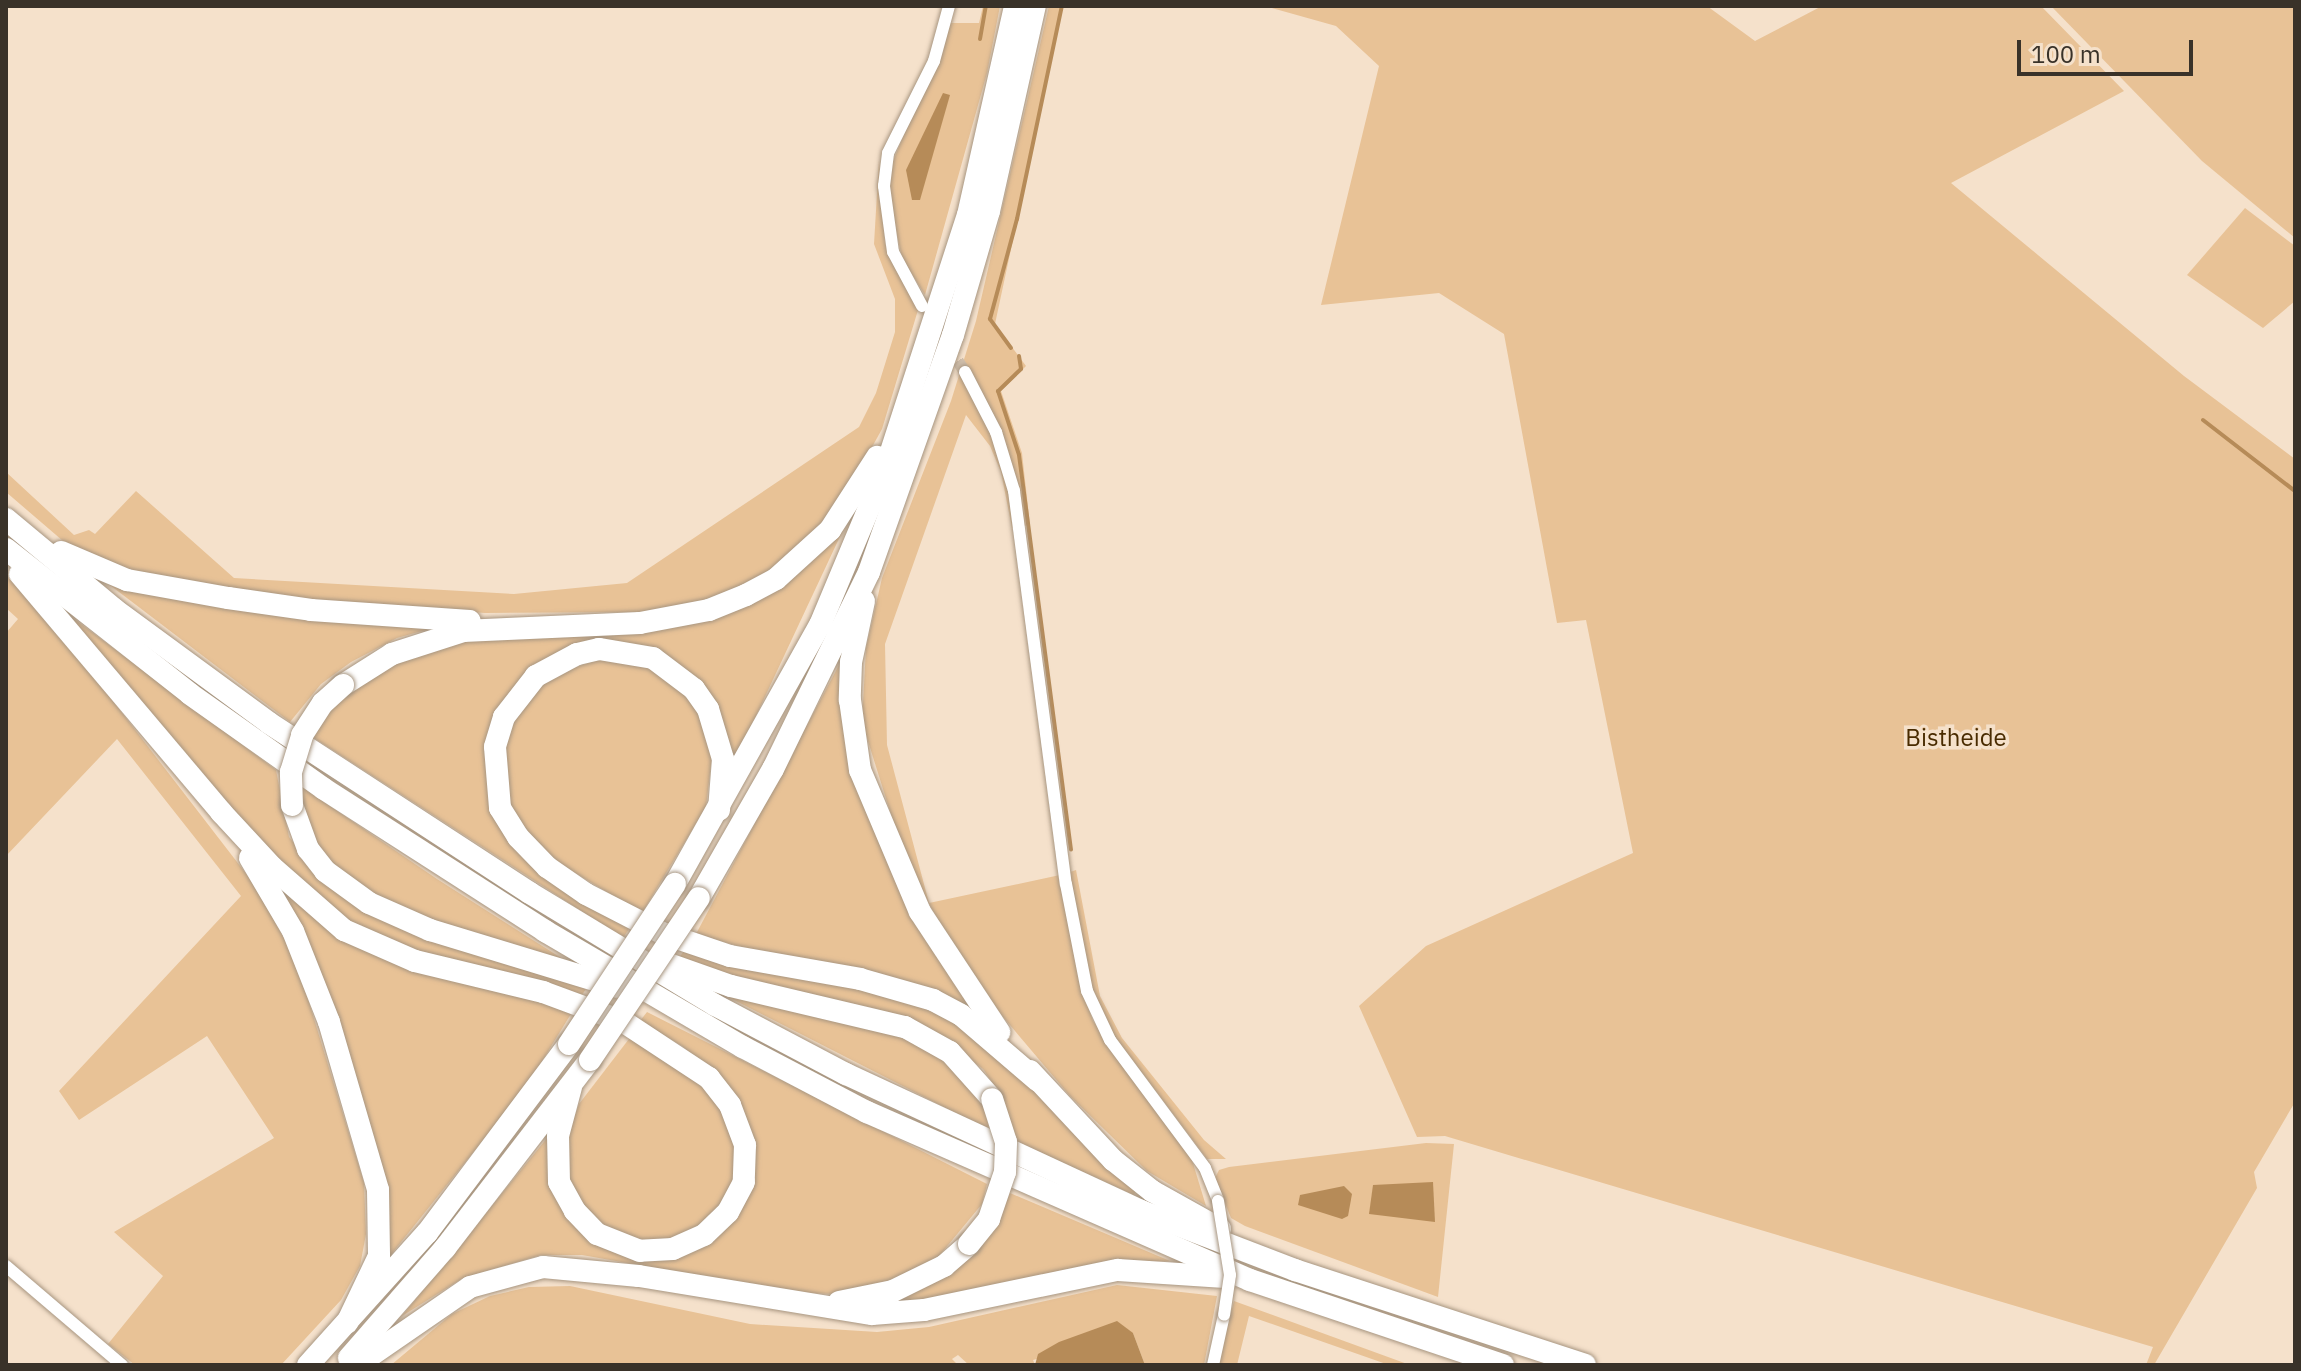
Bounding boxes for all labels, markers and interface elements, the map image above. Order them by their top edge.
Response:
scale bar [2021,24,2197,74]
text: 100 m [2031,38,2101,70]
park label: Bistheide [1905,724,2007,752]

